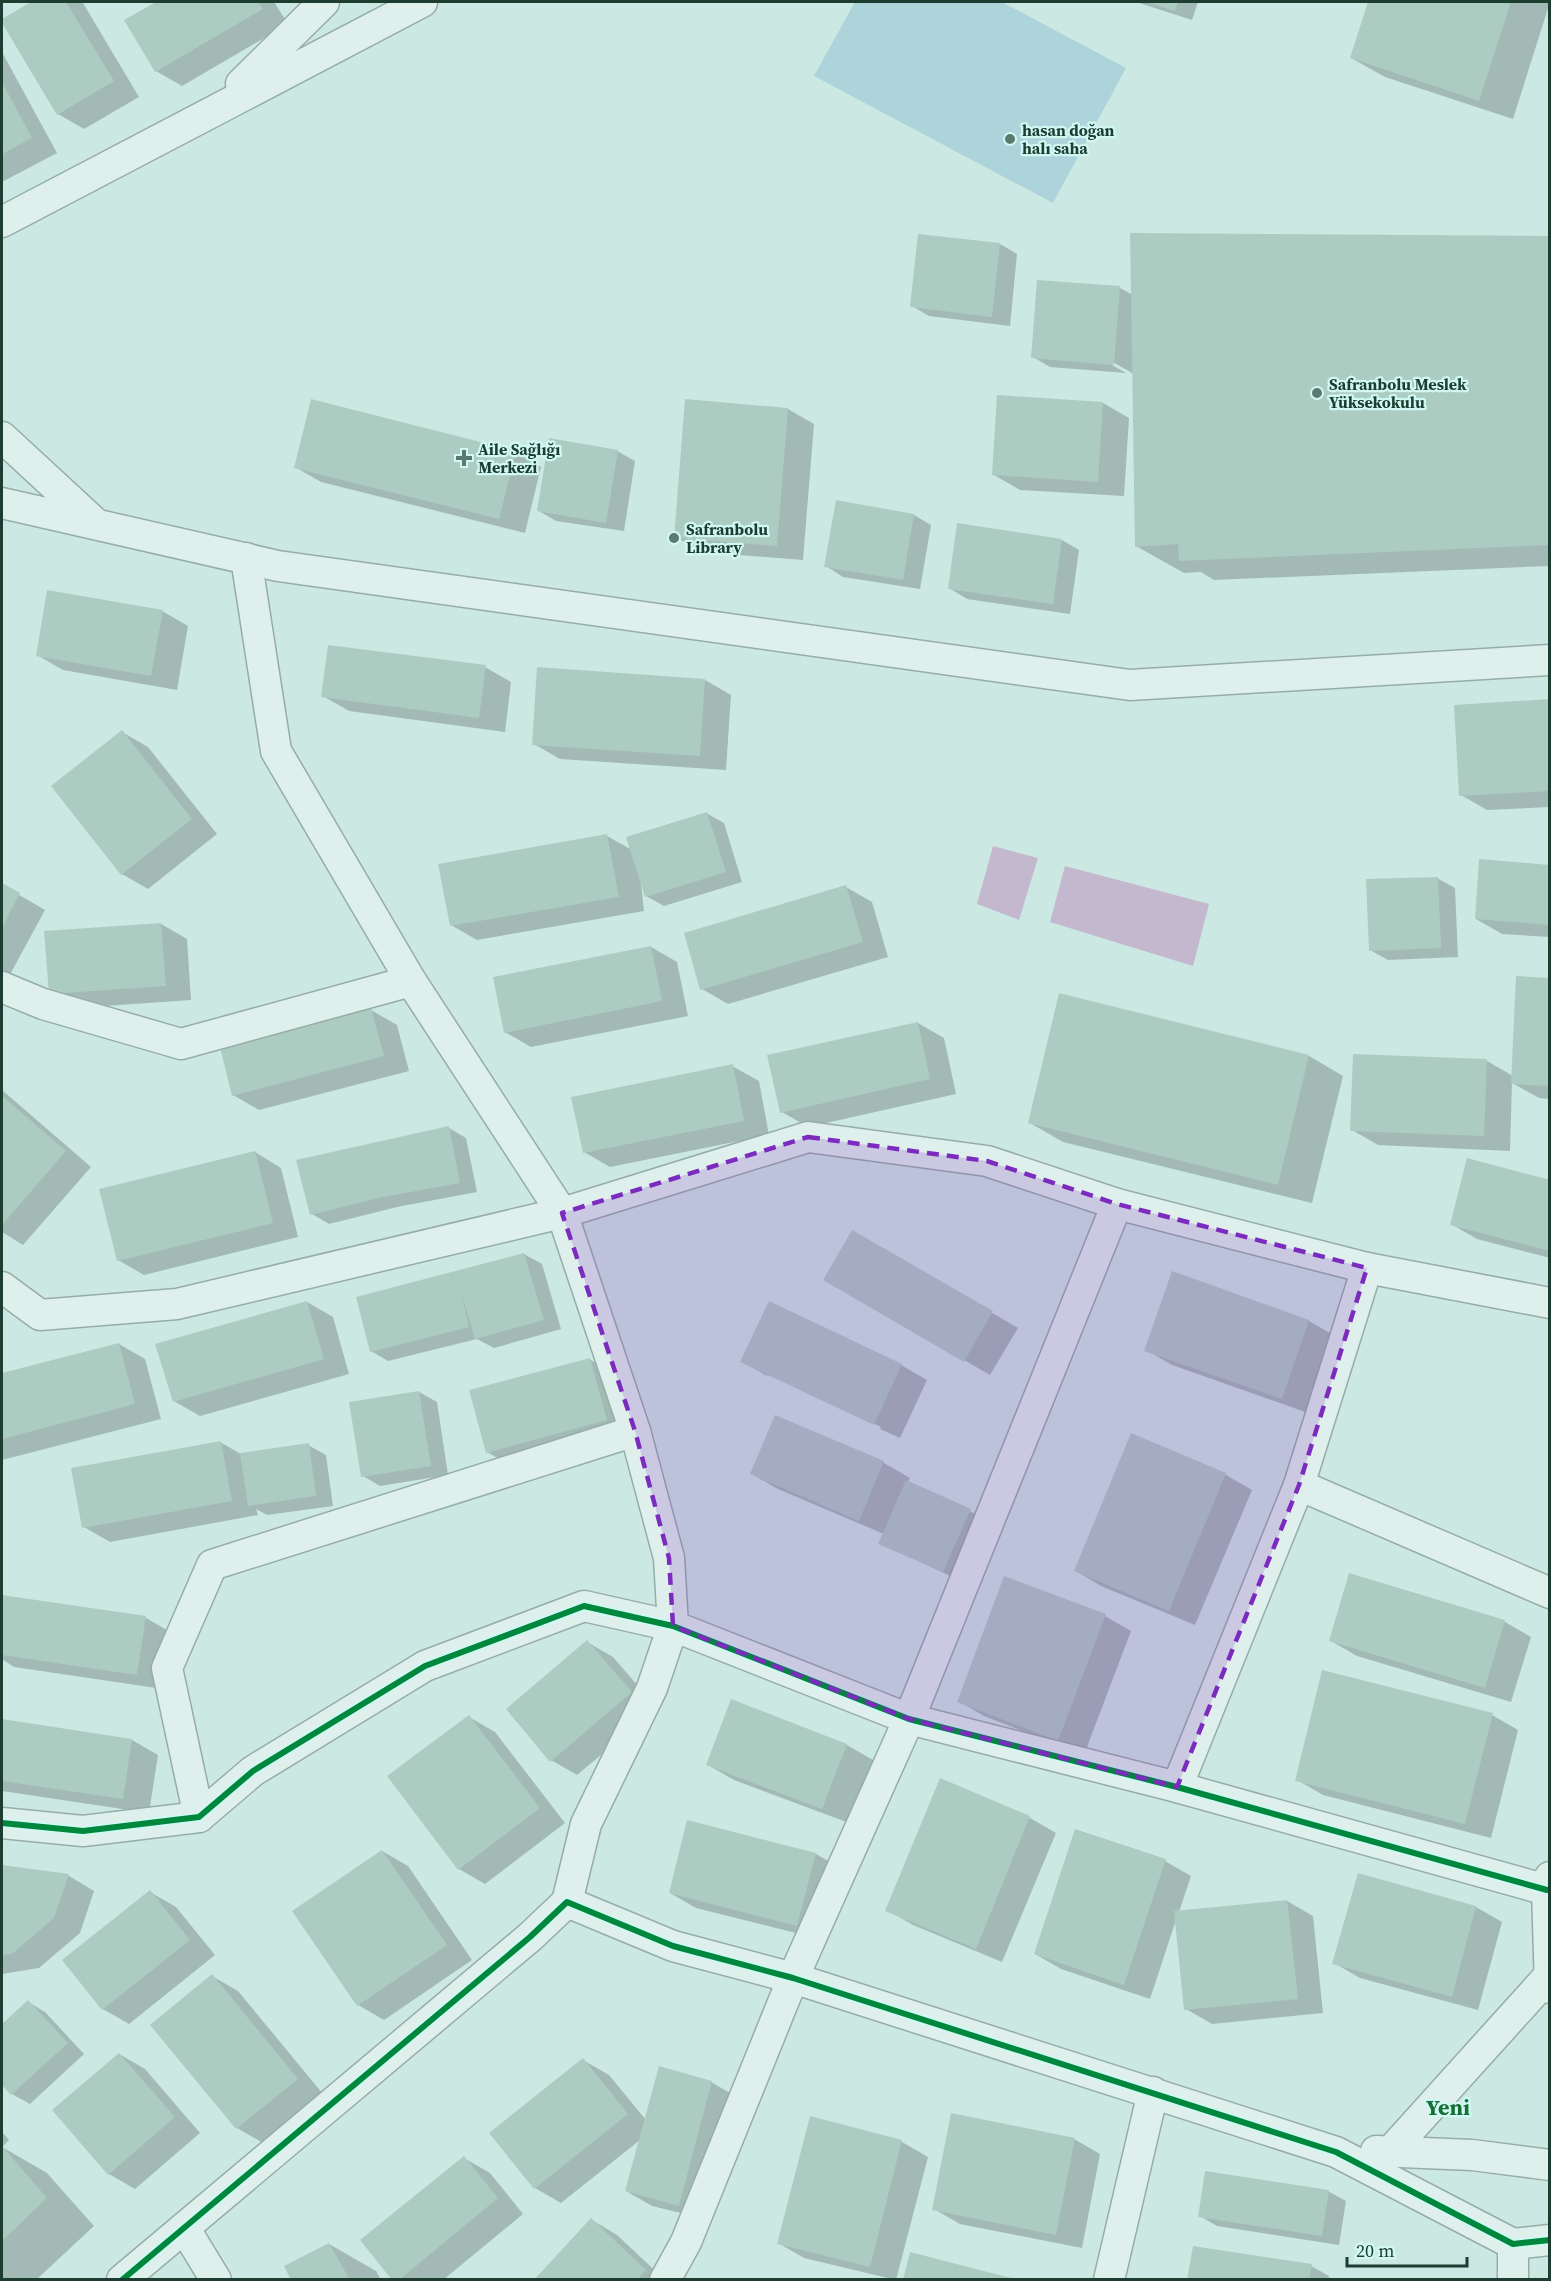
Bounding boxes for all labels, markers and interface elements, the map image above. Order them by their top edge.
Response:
place label: hasan doğan halı saha [1022,119,1115,159]
marker: hasan doğan halı saha [1003,132,1017,146]
place label: Safranbolu Meslek Yüksekokulu [1329,373,1467,413]
marker: Safranbolu Meslek Yüksekokulu [1310,386,1324,400]
place label: Aile Sağlığı Merkezi [478,438,560,478]
marker: Aile Sağlığı Merkezi [455,449,473,467]
place label: Safranbolu Library [686,518,768,558]
marker: Safranbolu Library [667,531,681,545]
district label: Yeni [1426,2092,1470,2122]
scale bar [1347,2230,1467,2268]
text: 20 m [1356,2238,1394,2263]

